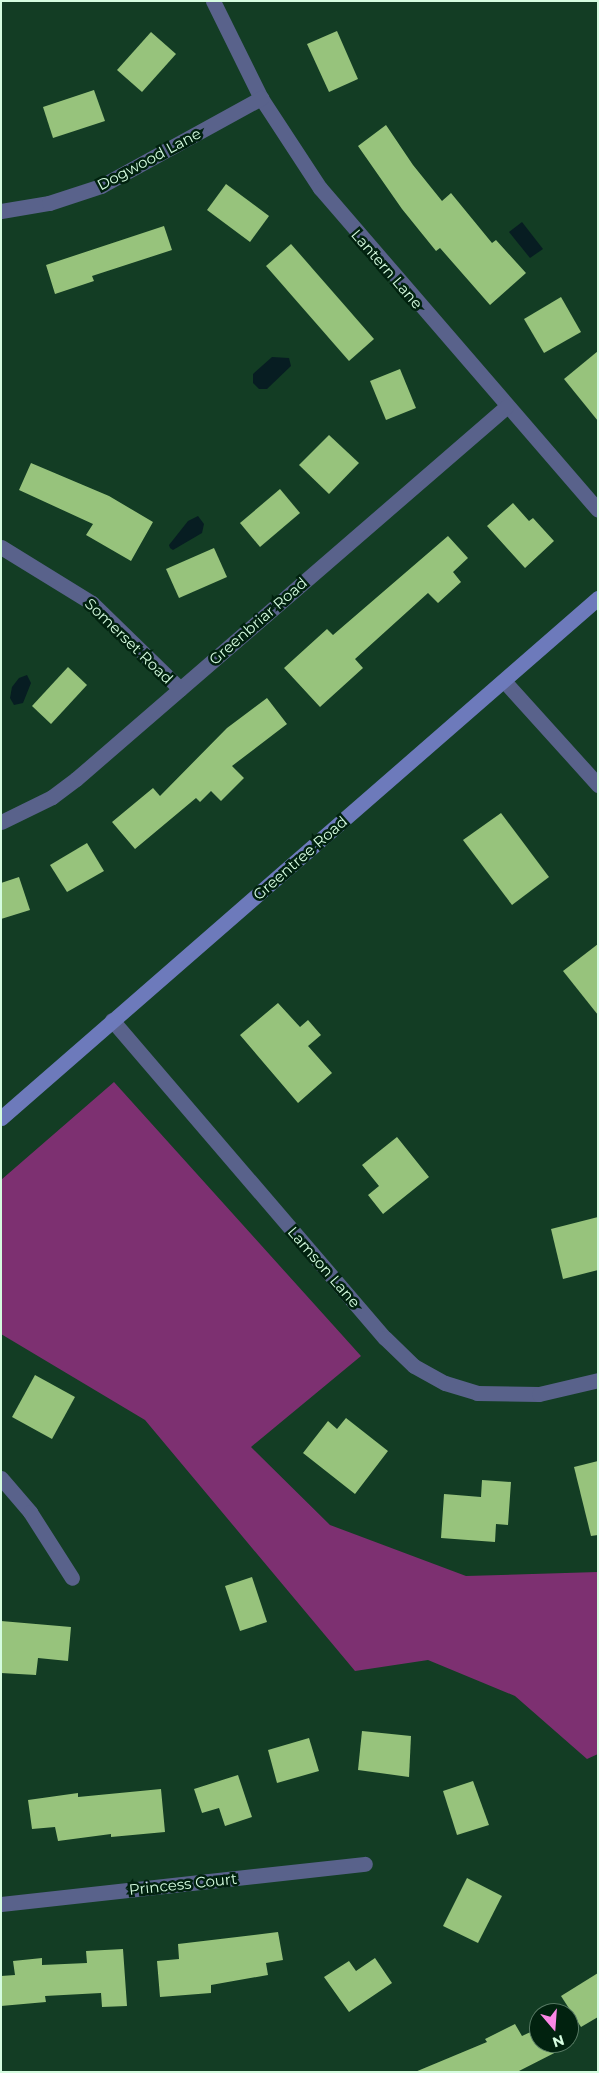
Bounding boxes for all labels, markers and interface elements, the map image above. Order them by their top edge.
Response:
street label: Dogwood Lane [94,124,204,194]
street label: Lantern Lane [348,226,426,312]
street label: Greenbriar Road [205,574,311,668]
street label: Somerset Road [81,595,177,687]
street label: Greentree Road [249,812,351,904]
street label: Lamson Lane [284,1223,364,1311]
street label: Princess Court [128,1869,238,1899]
north arrow [529,2003,579,2053]
text: N [550,2031,566,2052]

